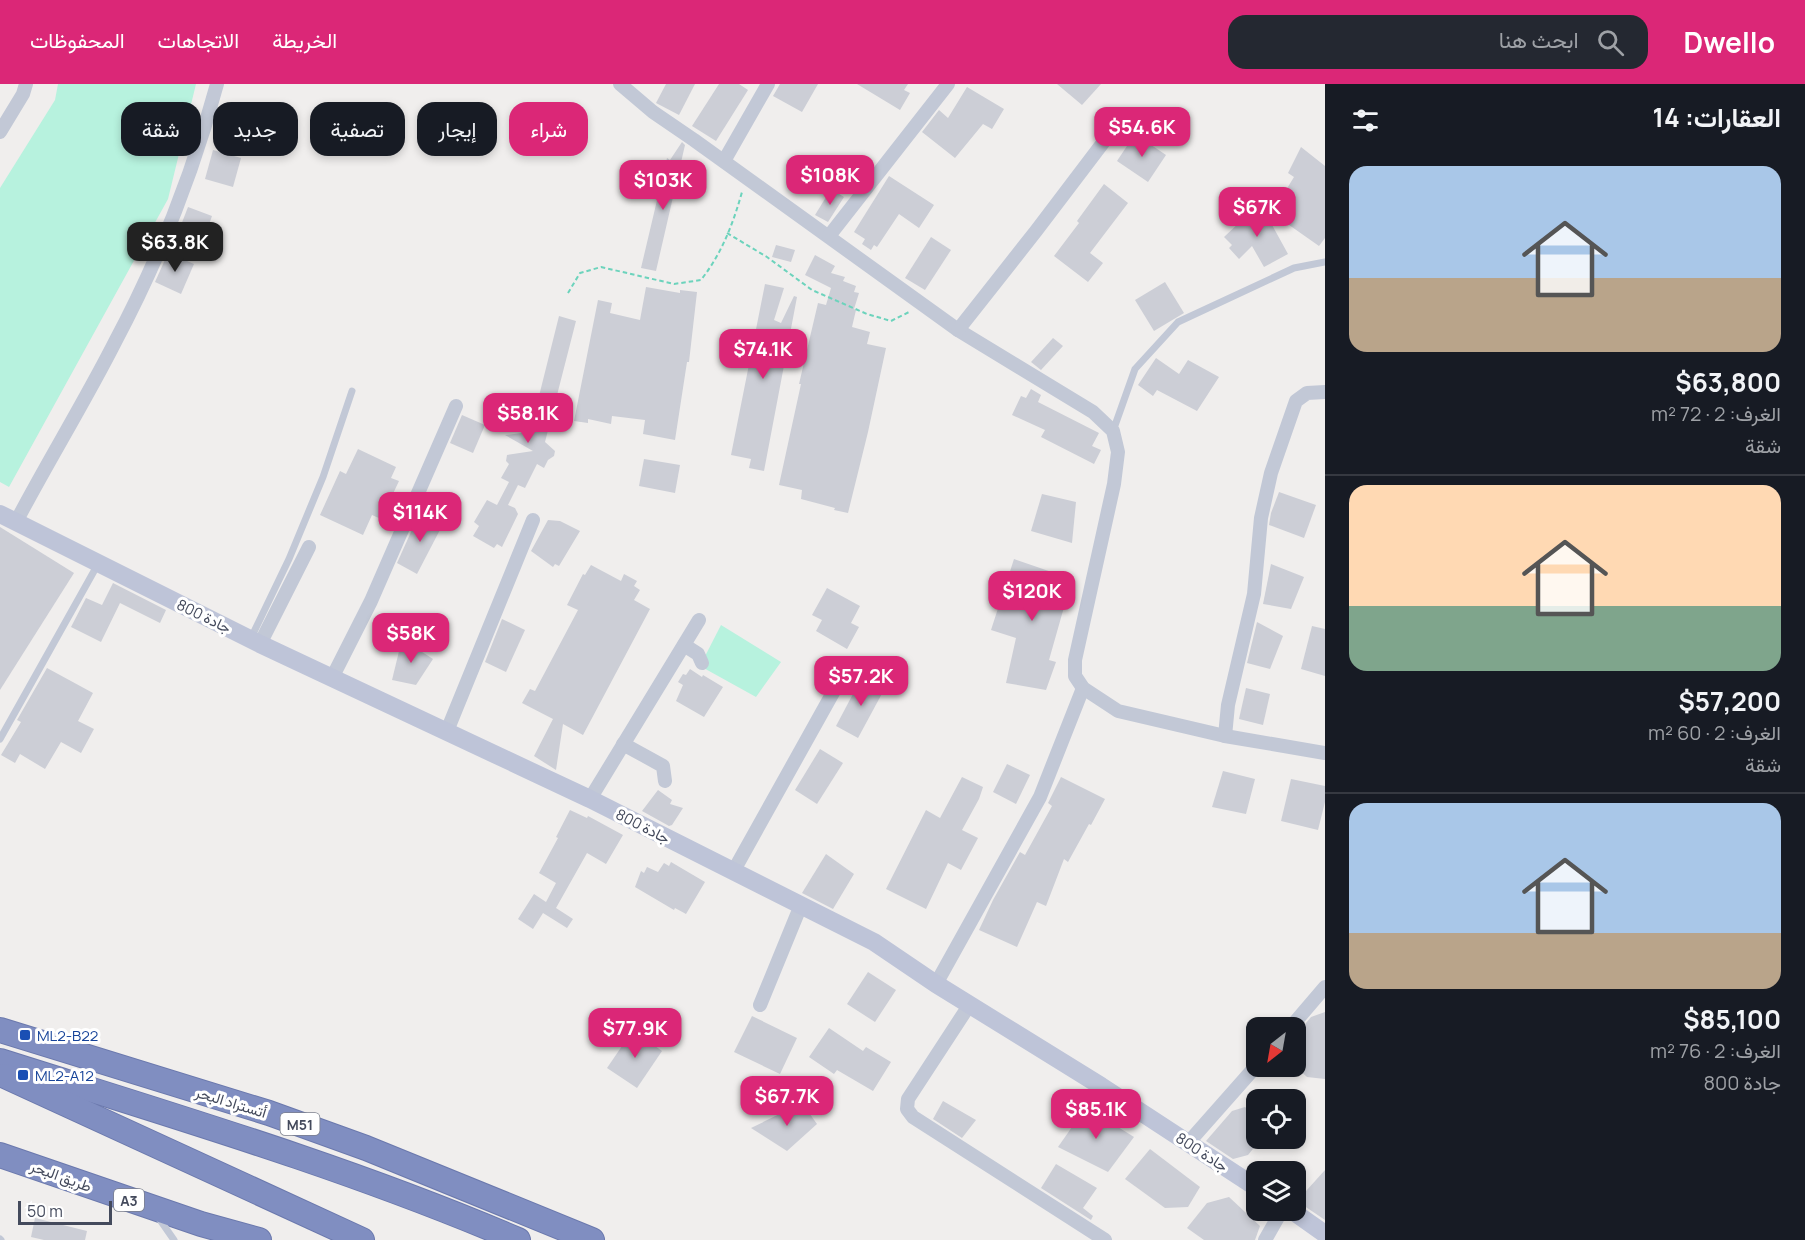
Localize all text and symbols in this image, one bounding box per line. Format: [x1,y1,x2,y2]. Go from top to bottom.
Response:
search box [1228,15,1648,69]
text: Dwello [1684,23,1775,61]
text: ابحث هنا [1499,25,1579,55]
text: المحفوظات [30,26,125,54]
text: الاتجاهات [158,26,239,54]
text: الخريطة [272,26,337,54]
icon: search [1594,26,1627,59]
text: العقارات: 14 [1653,99,1781,135]
chip: شقة [121,102,201,156]
chip: جديد [213,102,298,156]
chip: تصفية [310,102,405,156]
chip: إيجار [417,102,497,156]
chip: شراء [509,102,588,156]
icon: filters [1349,104,1382,137]
pin: $54.6K [1093,107,1191,158]
text: $54.6K [1108,113,1176,140]
pin: $108K [788,155,872,206]
pin: $103K [621,160,705,211]
text: $108K [800,161,860,188]
text: $103K [633,166,693,193]
pin: $67K [1221,187,1293,238]
text: $67K [1233,193,1281,220]
icon: home [1511,205,1619,313]
pin: $63.8K [126,222,224,273]
text: $63.8K [141,228,209,255]
pin: $74.1K [714,329,812,380]
text: $74.1K [733,335,793,362]
text: $63,800 [1675,364,1781,400]
pin: $58.1K [479,393,577,444]
text: $58.1K [497,399,559,426]
text: الغرف: 2 · 72 m² [1651,400,1781,427]
text: شقة [1745,432,1781,459]
pin: $114K [378,492,462,543]
text: $114K [392,498,448,525]
icon: home [1511,524,1619,632]
pin: $120K [990,571,1074,622]
text: $120K [1002,577,1062,604]
street label: جادة 800 [173,594,235,638]
pin: $58K [375,613,447,664]
text: $58K [386,619,436,646]
pin: $57.2K [812,656,910,707]
text: $57.2K [828,662,894,689]
text: $57,200 [1678,683,1781,719]
text: الغرف: 2 · 60 m² [1648,719,1781,746]
text: شقة [1745,751,1781,778]
street label: جادة 800 [612,803,674,849]
icon: home [1511,842,1619,950]
text: $85,100 [1683,1001,1781,1037]
pin: $77.9K [586,1008,684,1059]
text: $77.9K [602,1014,668,1041]
north arrow [1246,1017,1306,1077]
map controls [1246,1017,1306,1221]
place label: ML2-B22 [37,1025,98,1046]
marker: ML2-B22 [18,1028,32,1042]
text: الغرف: 2 · 76 m² [1650,1037,1781,1064]
place label: ML2-A12 [35,1065,94,1086]
marker: ML2-A12 [16,1068,30,1082]
text: جادة 800 [1703,1069,1781,1096]
pin: $67.7K [738,1076,836,1127]
street label: أتستراد البحر [192,1081,270,1123]
text: $67.7K [754,1082,820,1109]
pin: $85.1K [1047,1089,1145,1140]
button: locate [1246,1089,1306,1149]
text: $85.1K [1065,1095,1127,1122]
road number: M51 [280,1113,320,1135]
street label: جادة 800 [1172,1127,1232,1177]
street label: طريق البحر [26,1155,95,1197]
button: layers [1246,1161,1306,1221]
road number: A3 [114,1189,144,1211]
scale bar [18,1198,112,1226]
text: 50 m [27,1200,63,1222]

